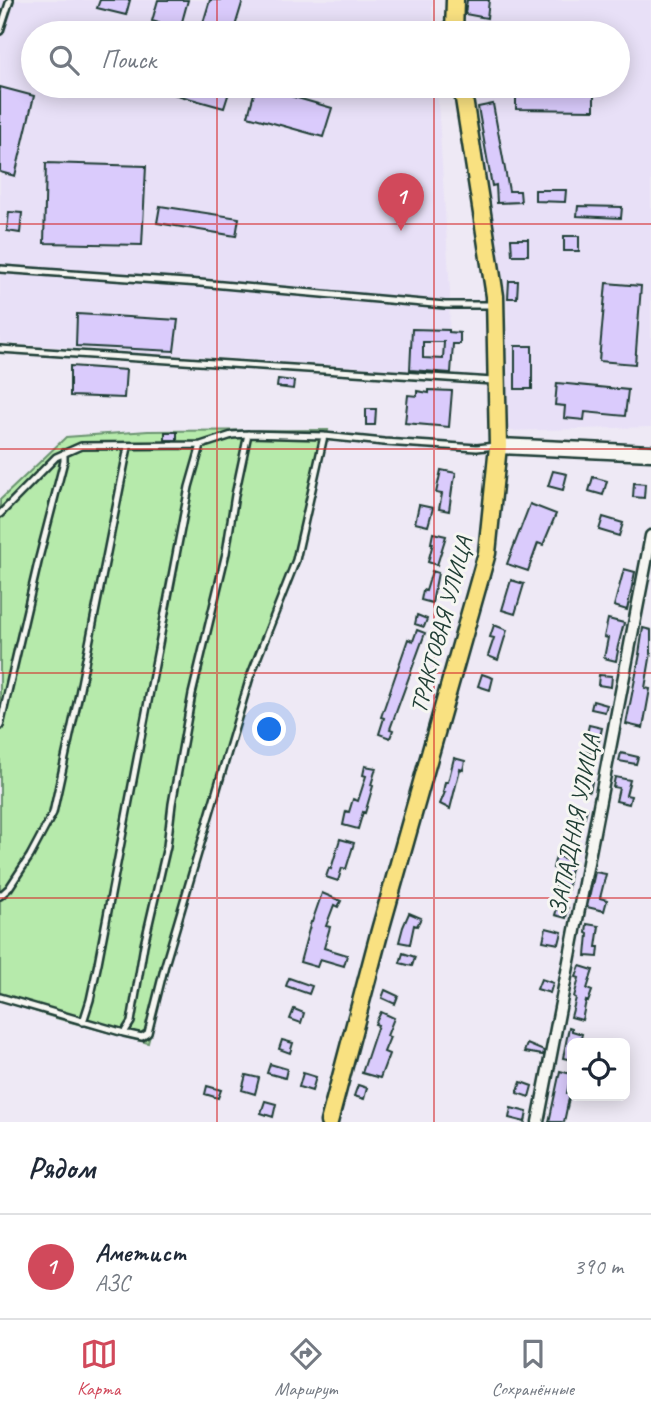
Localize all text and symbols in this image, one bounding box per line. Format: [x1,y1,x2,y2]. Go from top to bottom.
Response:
search box [21,21,630,98]
icon: search [45,41,83,79]
text: Поиск [101,43,156,76]
pin: 1 [378,173,424,231]
street label: ТРАКТОВАЯ УЛИЦА [403,533,479,716]
your location [252,712,286,746]
street label: ЗАПАДНАЯ УЛИЦА [542,731,606,918]
map controls [567,1038,630,1101]
button: locate [567,1038,630,1101]
text: Рядом [28,1149,95,1187]
text: Аметист [95,1236,185,1269]
text: 1 [46,1252,56,1281]
text: 390 m [574,1252,623,1281]
text: АЗС [95,1269,130,1298]
tab: Карта [77,1335,120,1401]
tab: Маршрут [275,1335,337,1401]
tab: Сохранённые [491,1335,574,1401]

